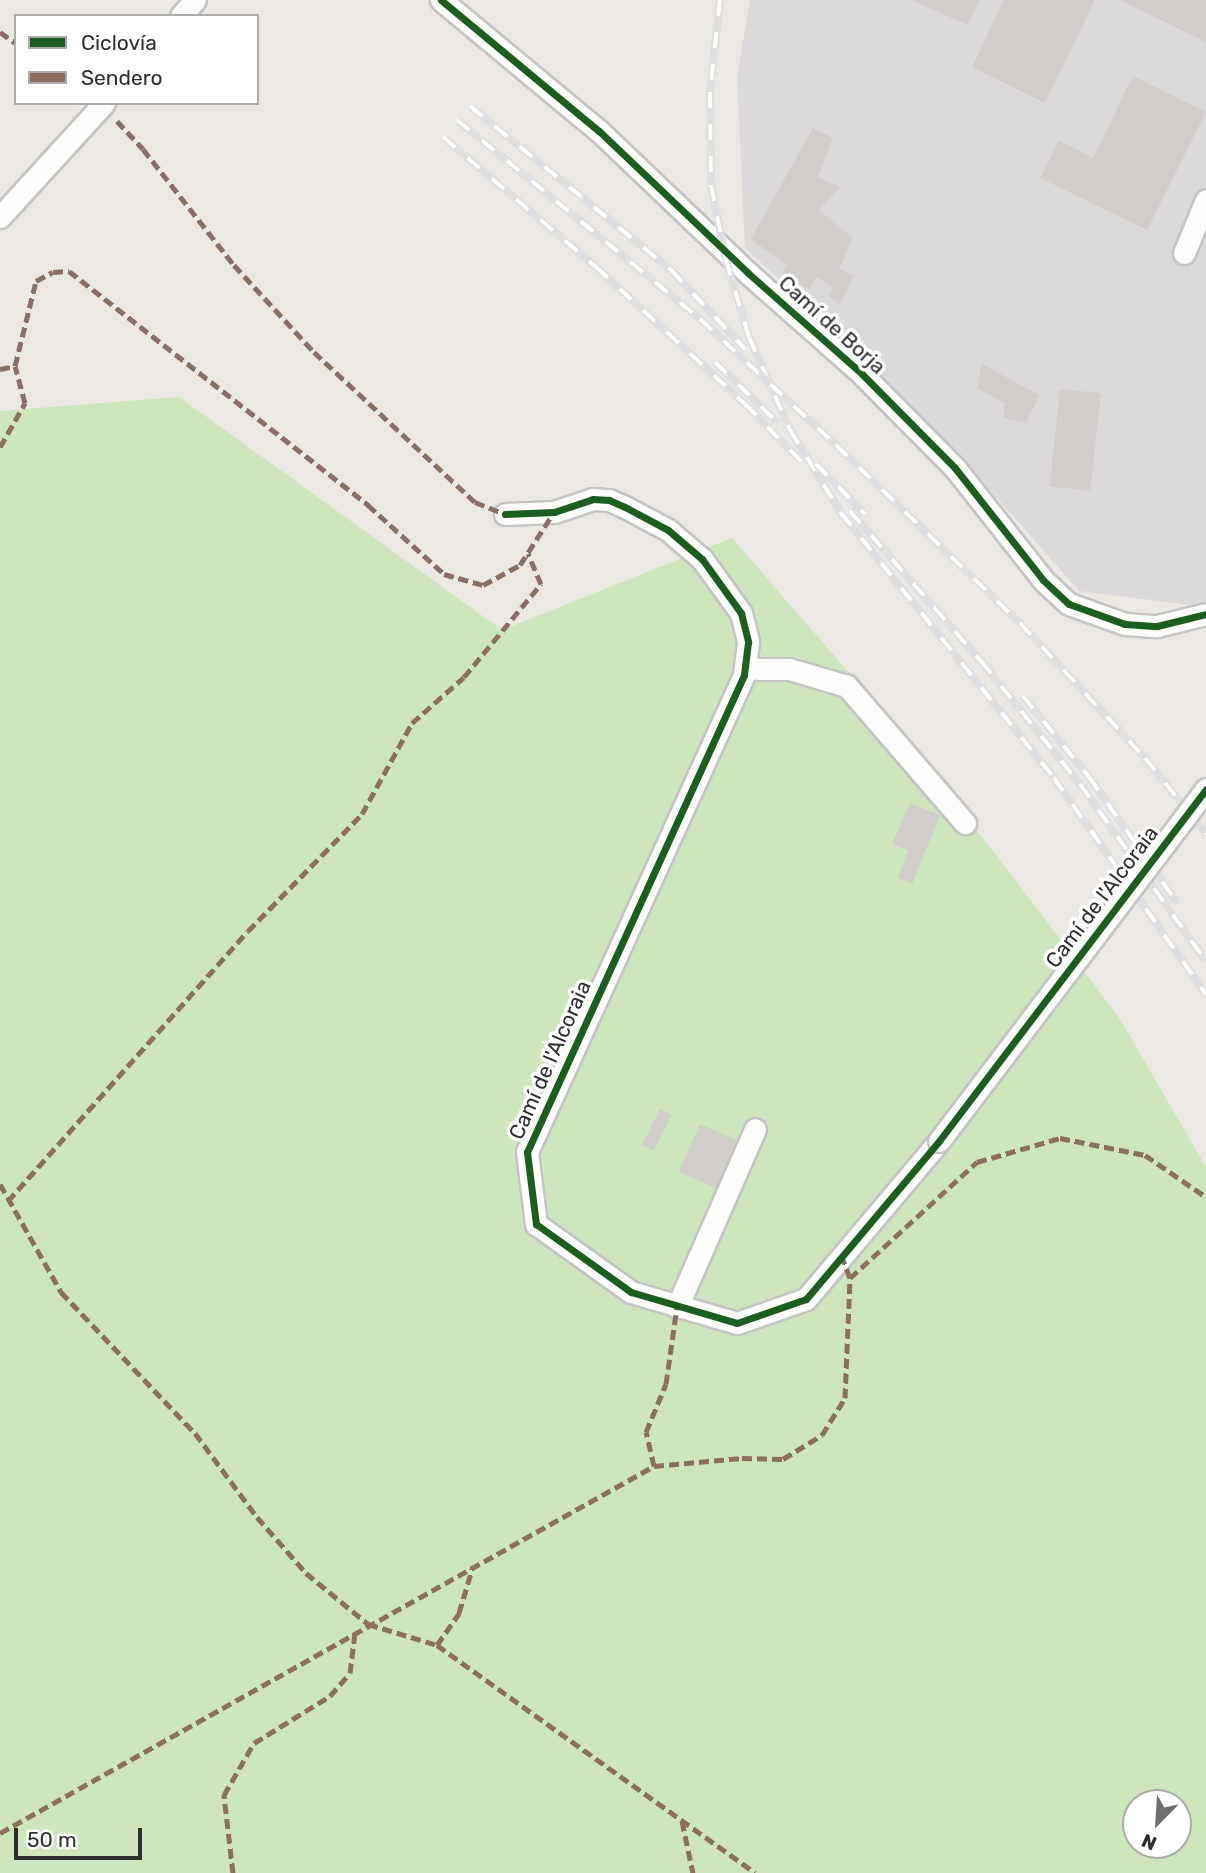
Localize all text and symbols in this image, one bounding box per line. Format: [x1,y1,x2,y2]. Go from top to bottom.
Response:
legend [14,14,259,105]
text: Ciclovía [81,30,157,55]
text: Sendero [81,65,163,90]
street label: Camí de Borja [773,271,891,379]
street label: Camí de l'Alcoraia [1040,821,1164,973]
street label: Camí de l'Alcoraia [504,977,596,1143]
north arrow [1122,1789,1192,1859]
scale bar [18,1814,145,1858]
text: 50 m [27,1827,77,1852]
text: N [1138,1829,1160,1855]

